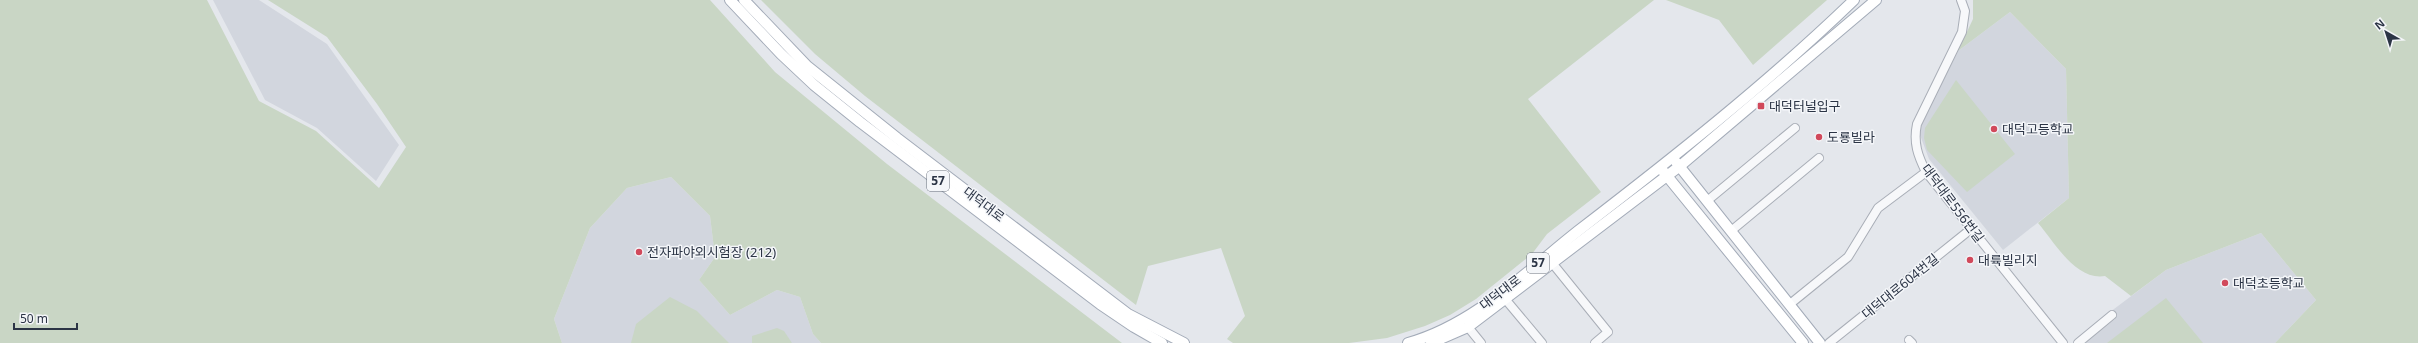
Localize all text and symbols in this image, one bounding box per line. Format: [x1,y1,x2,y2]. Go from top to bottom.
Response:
north arrow [2366,12,2406,52]
text: N [2371,15,2388,32]
place label: 대덕터널입구 [1769,97,1841,115]
marker: 대덕터널입구 [1756,101,1766,111]
place label: 대덕고등학교 [2002,120,2074,138]
marker: 대덕고등학교 [1989,124,1999,134]
place label: 도룡빌라 [1827,128,1875,146]
marker: 도룡빌라 [1814,132,1824,142]
street label: 대덕대로556번길 [1918,160,1988,246]
road number: 57 [927,171,949,191]
street label: 대덕대로 [959,182,1009,226]
place label: 전자파야외시험장 (212) [647,243,776,261]
marker: 전자파야외시험장 (212) [634,247,644,257]
street label: 대덕대로604번길 [1858,249,1942,323]
place label: 대륙빌리지 [1978,251,2038,269]
road number: 57 [1527,253,1549,273]
marker: 대륙빌리지 [1965,255,1975,265]
street label: 대덕대로 [1475,270,1525,314]
place label: 대덕초등학교 [2233,274,2305,292]
marker: 대덕초등학교 [2220,278,2230,288]
scale bar [14,305,77,331]
text: 50 m [20,310,48,327]

